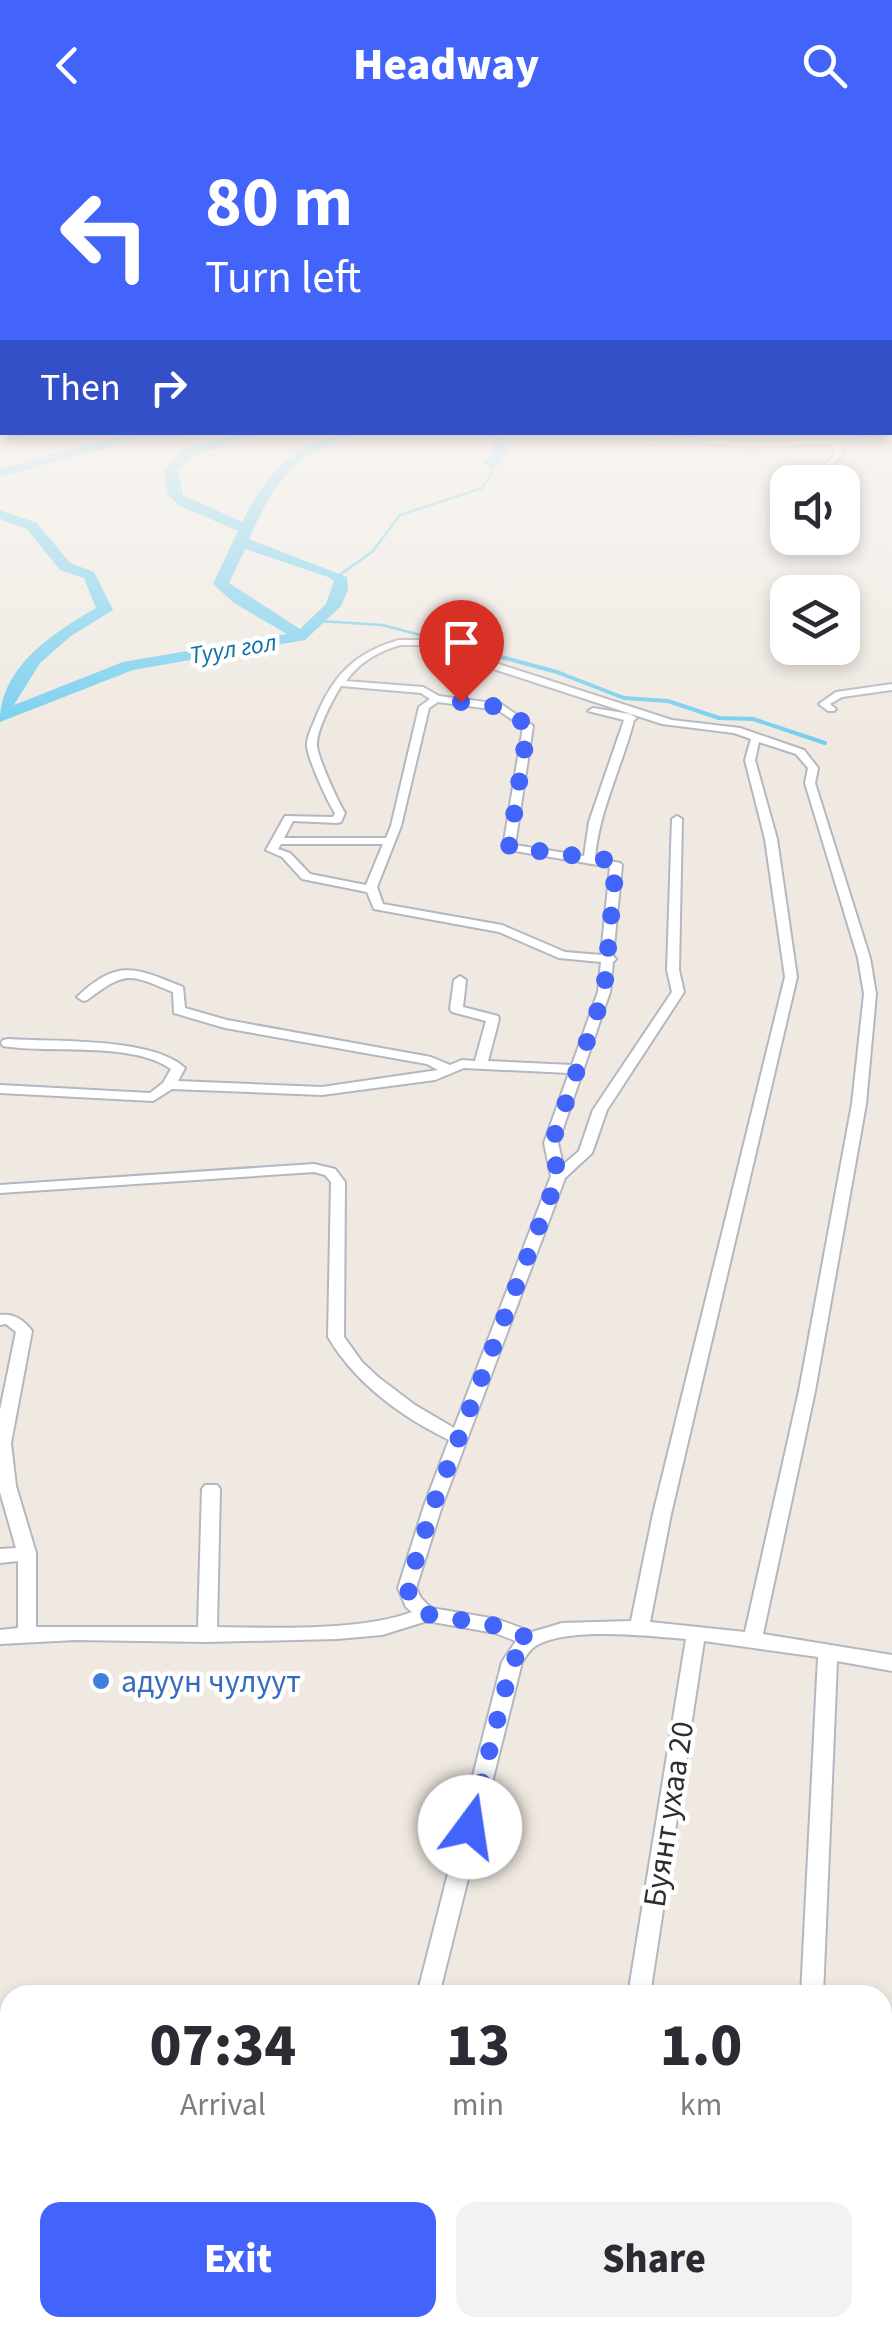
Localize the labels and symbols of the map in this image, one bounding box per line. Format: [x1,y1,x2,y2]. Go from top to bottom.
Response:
pin [419,600,504,703]
water label: Туул гол [187,624,279,674]
place label: адуун чулуут [121,1659,301,1705]
marker: адуун чулуут [90,1670,112,1692]
street label: Буянт ухаа 20 [632,1718,706,1910]
position arrow [418,1775,522,1879]

